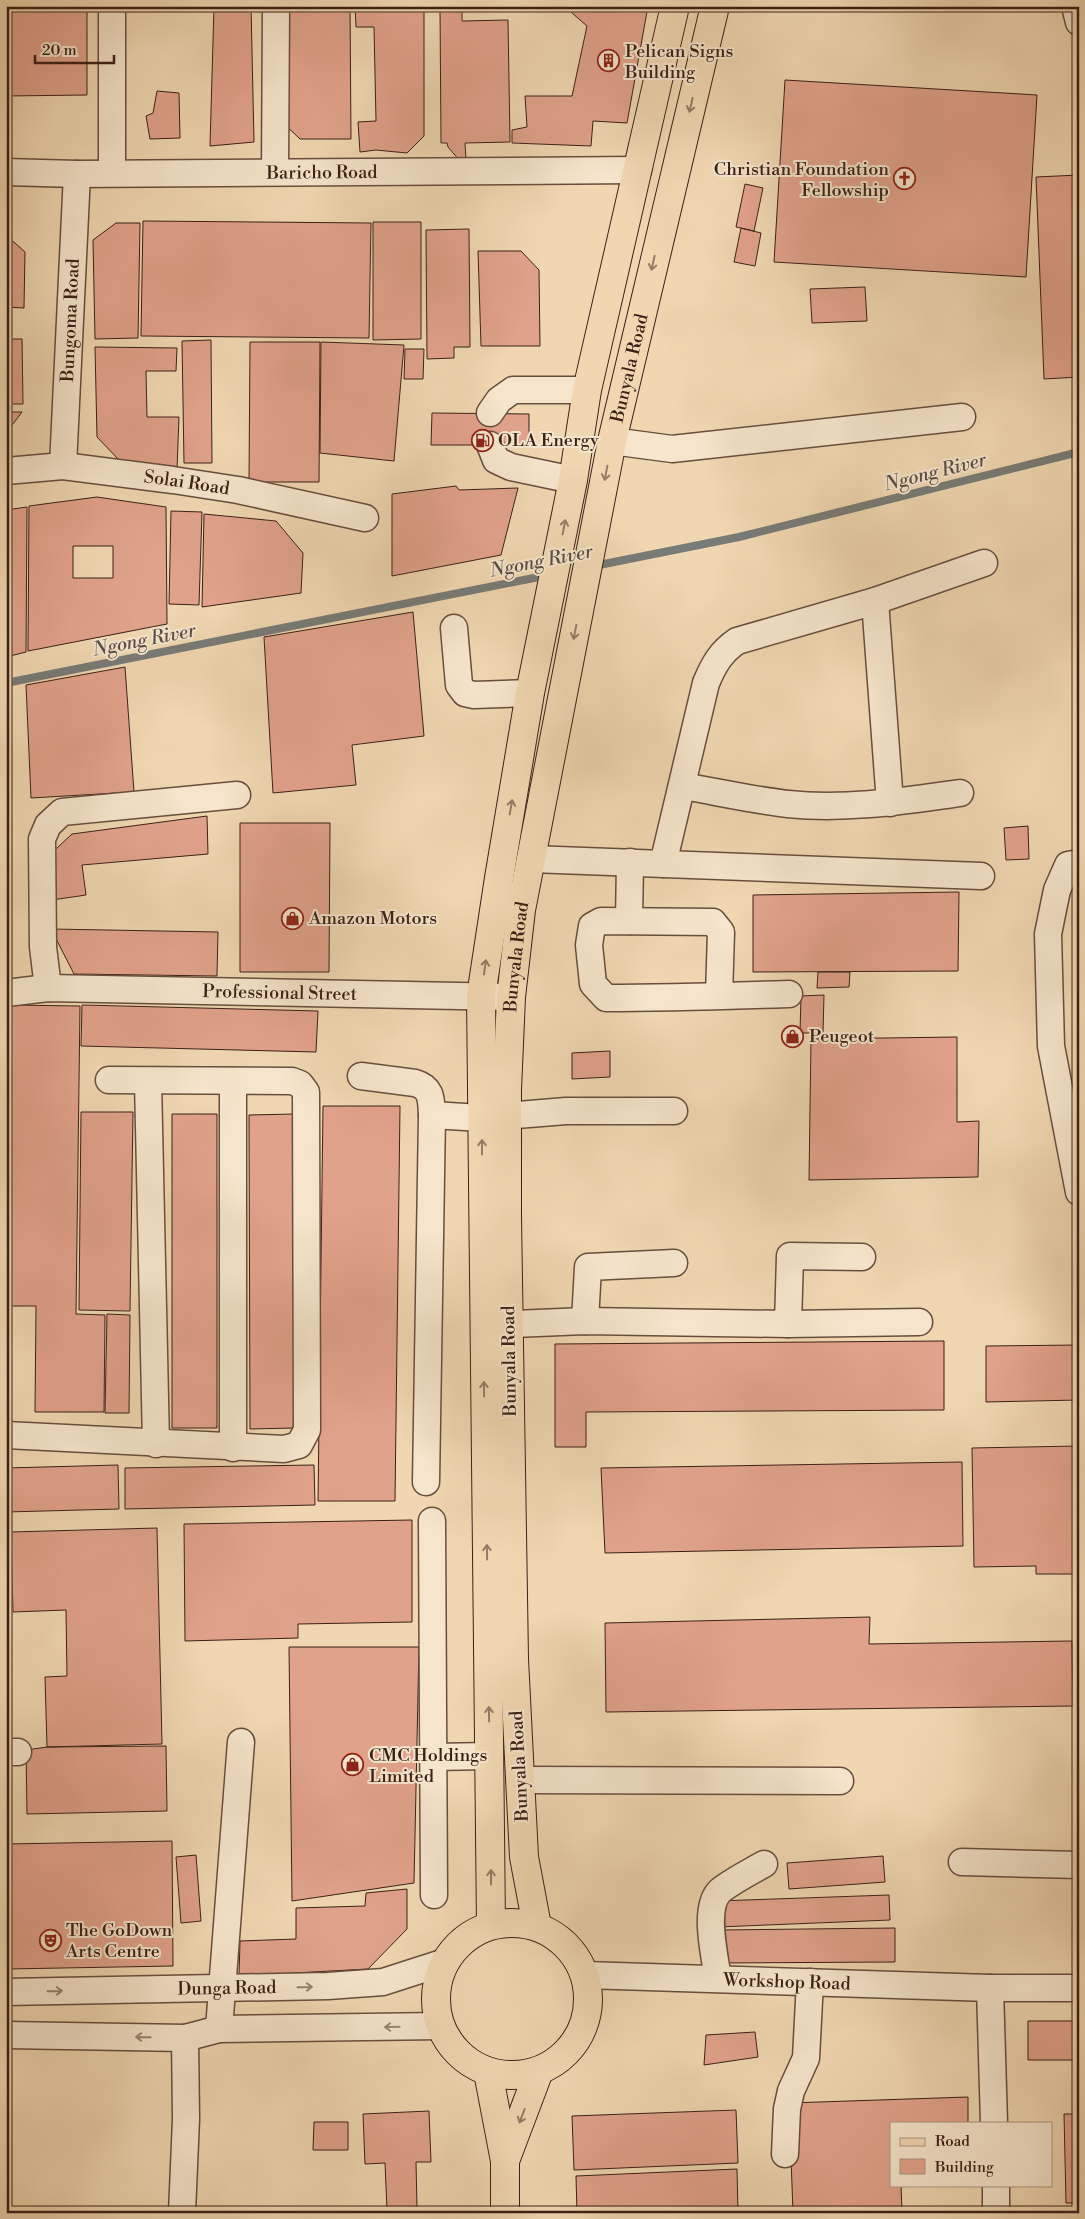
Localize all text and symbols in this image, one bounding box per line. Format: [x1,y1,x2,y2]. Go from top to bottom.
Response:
scale bar [35,32,114,64]
place label: Pelican Signs Building [624,40,733,84]
text: 20 m [42,41,77,60]
building icon: Pelican Signs Building [597,49,621,73]
one-way arrow [686,96,695,112]
place label: Christian Foundation Fellowship [714,158,889,202]
street label: Baricho Road [265,161,378,185]
church icon: Christian Foundation Fellowship [893,167,917,191]
one-way arrow [648,254,657,270]
street label: Bungoma Road [56,257,85,383]
street label: Bunyala Road [606,311,654,426]
fuel station icon: OLA Energy [470,428,494,452]
place label: OLA Energy [498,429,599,452]
water label: Ngong River [881,447,990,496]
one-way arrow [601,464,610,480]
street label: Solai Road [142,465,232,501]
one-way arrow [560,519,569,535]
water label: Ngong River [487,539,596,583]
water label: Ngong River [90,618,199,662]
one-way arrow [569,624,579,640]
one-way arrow [506,799,516,815]
street label: Bunyala Road [499,899,535,1014]
shop icon: Amazon Motors [281,906,305,930]
place label: Amazon Motors [308,907,437,930]
one-way arrow [481,960,491,976]
street label: Professional Street [202,980,358,1006]
shop icon: Peugeot [781,1024,805,1048]
place label: Peugeot [809,1025,875,1048]
one-way arrow [477,1139,487,1156]
street label: Bunyala Road [497,1304,522,1418]
one-way arrow [479,1381,489,1398]
one-way arrow [482,1544,492,1560]
one-way arrow [484,1706,494,1722]
street label: Bunyala Road [505,1709,534,1823]
place label: CMC Holdings Limited [369,1744,487,1788]
shop icon: CMC Holdings Limited [341,1753,365,1777]
one-way arrow [486,1869,495,1885]
place label: The GoDown Arts Centre [65,1919,172,1963]
theatre icon: The GoDown Arts Centre [38,1928,62,1952]
street label: Workshop Road [722,1968,852,1996]
street label: Dunga Road [177,1976,277,2001]
one-way arrow [296,1982,313,1992]
one-way arrow [46,1986,63,1996]
one-way arrow [384,2022,400,2032]
one-way arrow [136,2032,152,2042]
one-way arrow [516,2108,526,2123]
legend [890,2122,1052,2186]
text: Road [935,2132,970,2151]
text: Building [934,2158,994,2177]

